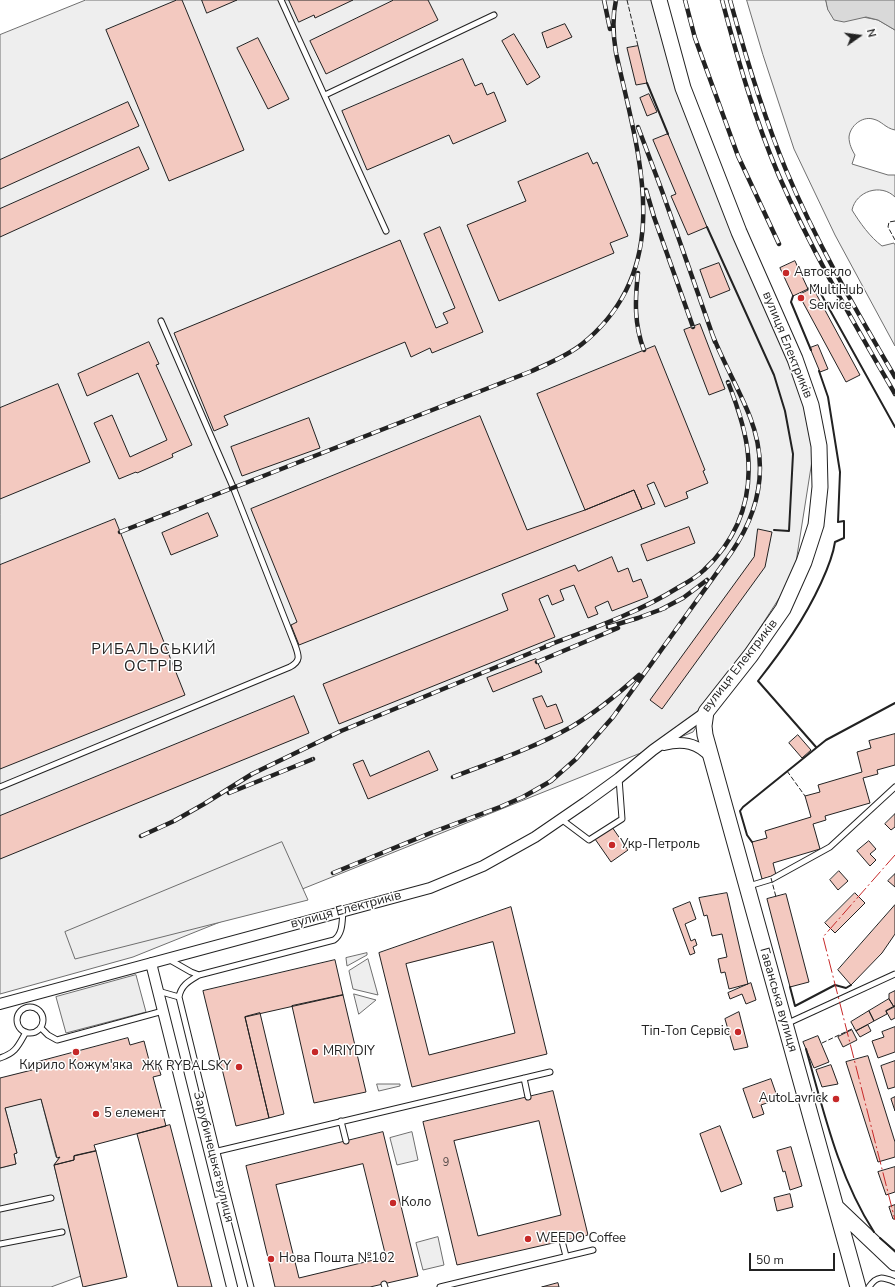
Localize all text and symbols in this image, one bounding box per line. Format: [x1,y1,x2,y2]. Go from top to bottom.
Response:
north arrow [839,16,879,56]
text: N [863,27,879,39]
place label: Автоскло [794,265,852,281]
marker: Автоскло [781,268,791,278]
place label: MultiHub Service [809,283,863,314]
street label: вулиця Електриків [758,289,816,401]
marker: MultiHub Service [796,293,806,303]
street label: вулиця Електриків [699,616,781,716]
district label: РИБАЛЬСЬКИЙ ОСТРІВ [91,641,217,676]
place label: Укр-Петроль [620,837,700,853]
marker: Укр-Петроль [607,840,617,850]
street label: вулиця Електриків [289,888,403,932]
street label: Гаванська вулиця [756,946,800,1054]
place label: Тіп-Топ Сервіс [642,1024,730,1040]
marker: Тіп-Топ Сервіс [733,1027,743,1037]
place label: MRIYDIY [323,1044,375,1060]
marker: Кирило Кожум'яка [71,1047,81,1057]
marker: MRIYDIY [310,1047,320,1057]
place label: Кирило Кожум'яка [19,1058,133,1074]
place label: ЖК RYBALSKY [142,1059,231,1075]
marker: ЖК RYBALSKY [234,1062,244,1072]
street label: Зарубинецька вулиця [189,1090,237,1224]
place label: AutoLavrick [759,1091,828,1107]
marker: AutoLavrick [831,1094,841,1104]
place label: 5 елемент [104,1106,166,1122]
marker: 5 елемент [91,1109,101,1119]
house number: 9 [443,1156,449,1170]
place label: Коло [401,1195,431,1211]
marker: Коло [388,1198,398,1208]
place label: WEEDO Coffee [536,1231,626,1247]
marker: WEEDO Coffee [523,1234,533,1244]
scale bar [751,1245,837,1271]
place label: Нова Пошта №102 [279,1251,395,1267]
text: 50 m [756,1252,784,1268]
marker: Нова Пошта №102 [266,1254,276,1264]

